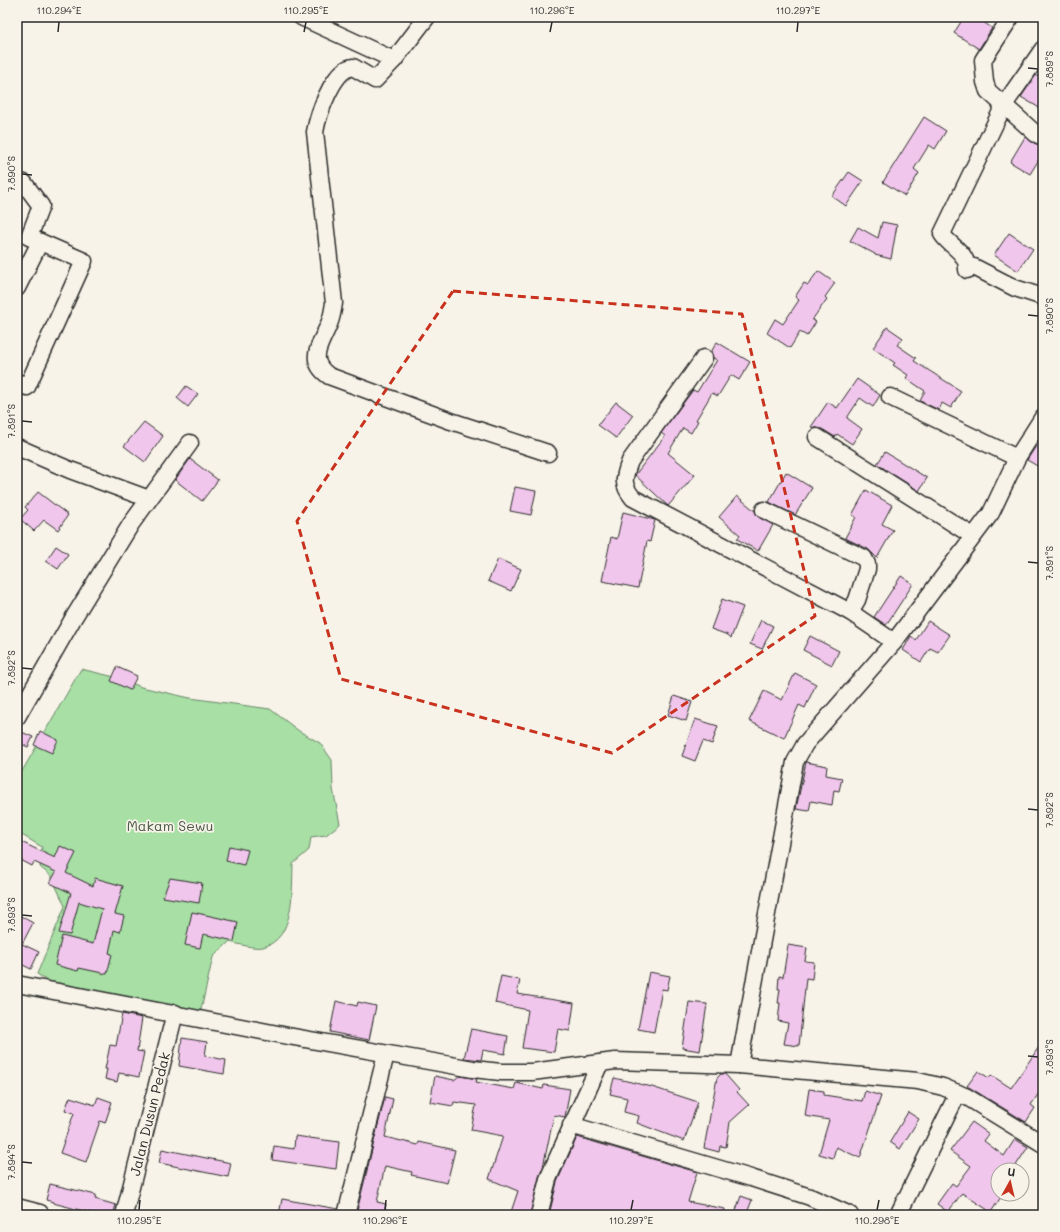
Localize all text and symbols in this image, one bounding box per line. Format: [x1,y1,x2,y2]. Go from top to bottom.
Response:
text: 110.294°E [37,3,82,17]
text: 110.295°E [284,3,329,17]
text: 110.296°E [529,3,575,17]
text: 110.297°E [776,3,821,17]
text: 7.889°S [1042,51,1056,87]
text: 7.890°S [4,156,18,192]
text: 7.890°S [1042,298,1056,334]
text: 7.891°S [4,403,18,438]
text: 7.891°S [1042,545,1056,580]
text: 7.892°S [4,650,18,686]
text: 7.892°S [1042,792,1056,828]
park label: Makam Sewu [127,816,213,835]
text: 7.893°S [4,897,18,933]
text: 7.893°S [1042,1039,1056,1075]
street label: Jalan Dusun Pedak [125,1050,174,1178]
text: 7.894°S [4,1144,18,1180]
north arrow [990,1162,1030,1202]
text: U [1007,1164,1016,1180]
text: 110.295°E [117,1213,162,1227]
text: 110.296°E [362,1213,408,1227]
text: 110.297°E [609,1213,654,1227]
text: 110.298°E [854,1213,900,1227]

